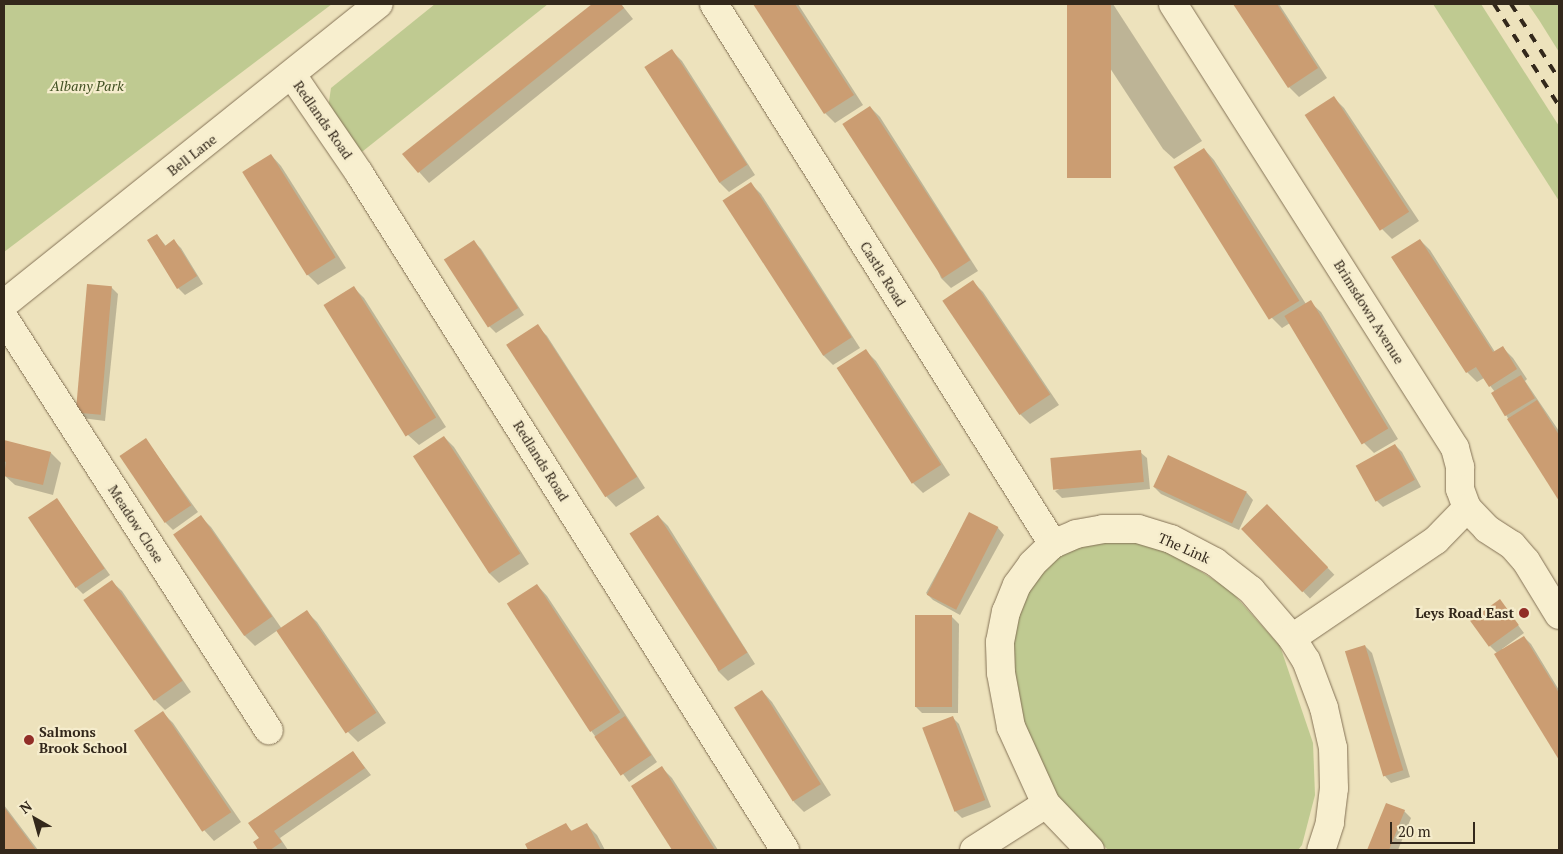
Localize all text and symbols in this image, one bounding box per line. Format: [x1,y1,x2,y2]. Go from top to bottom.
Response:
park label: Albany Park [50,78,124,94]
street label: Redlands Road [290,78,356,162]
street label: Bell Lane [164,131,220,179]
street label: Castle Road [856,238,910,310]
street label: Brimsdown Avenue [1330,257,1408,367]
street label: Redlands Road [510,418,572,504]
street label: Meadow Close [105,482,167,566]
street label: The Link [1156,529,1212,567]
place label: Leys Road East [1415,605,1514,621]
marker: Leys Road East [1518,607,1530,619]
place label: Salmons Brook School [39,724,128,756]
marker: Salmons Brook School [23,734,35,746]
north arrow [10,794,60,844]
text: N [15,796,35,818]
scale bar [1393,812,1478,844]
text: 20 m [1398,821,1431,841]

